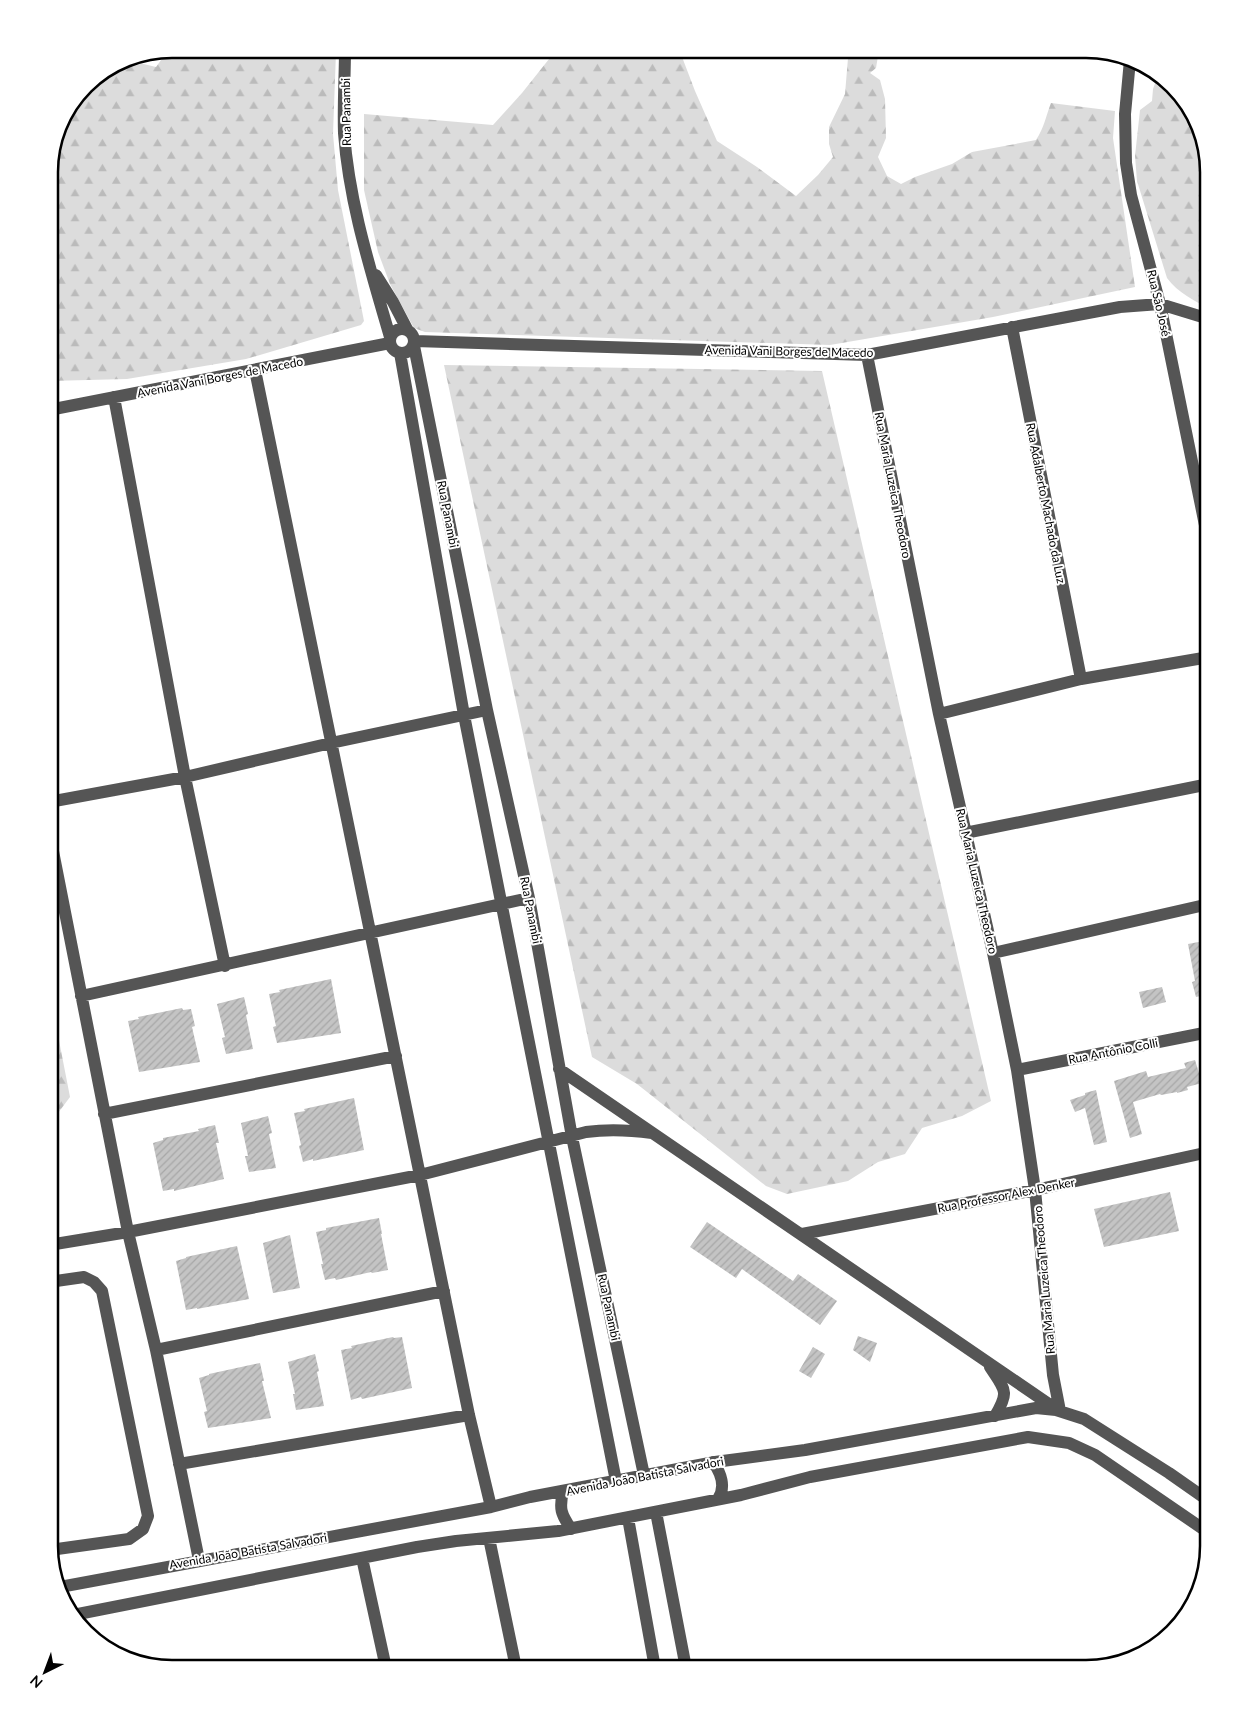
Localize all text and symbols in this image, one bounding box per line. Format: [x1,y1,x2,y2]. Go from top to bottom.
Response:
street label: Rua Panambi [338,78,354,146]
street label: Rua São José [1144,268,1174,338]
street label: Avenida Vani Borges de Macedo [705,342,874,360]
street label: Avenida Vani Borges de Macedo [136,354,304,400]
street label: Rua Maria Luzeica Theodoro [871,410,915,560]
street label: Rua Adalberto Machado da Luz [1023,421,1069,585]
street label: Rua Panambi [434,479,462,549]
street label: Rua Maria Luzeica Theodoro [953,807,1001,955]
street label: Rua Panambi [517,875,545,945]
street label: Rua Antônio Colli [1067,1035,1159,1067]
street label: Rua Professor Alex Denker [936,1174,1077,1216]
street label: Rua Maria Luzeica Theodoro [1030,1205,1058,1355]
street label: Rua Panambi [595,1272,623,1342]
street label: Avenida João Batista Salvadori [565,1453,725,1499]
street label: Avenida João Batista Salvadori [168,1530,328,1572]
north arrow [20,1647,70,1697]
text: N [26,1672,46,1692]

